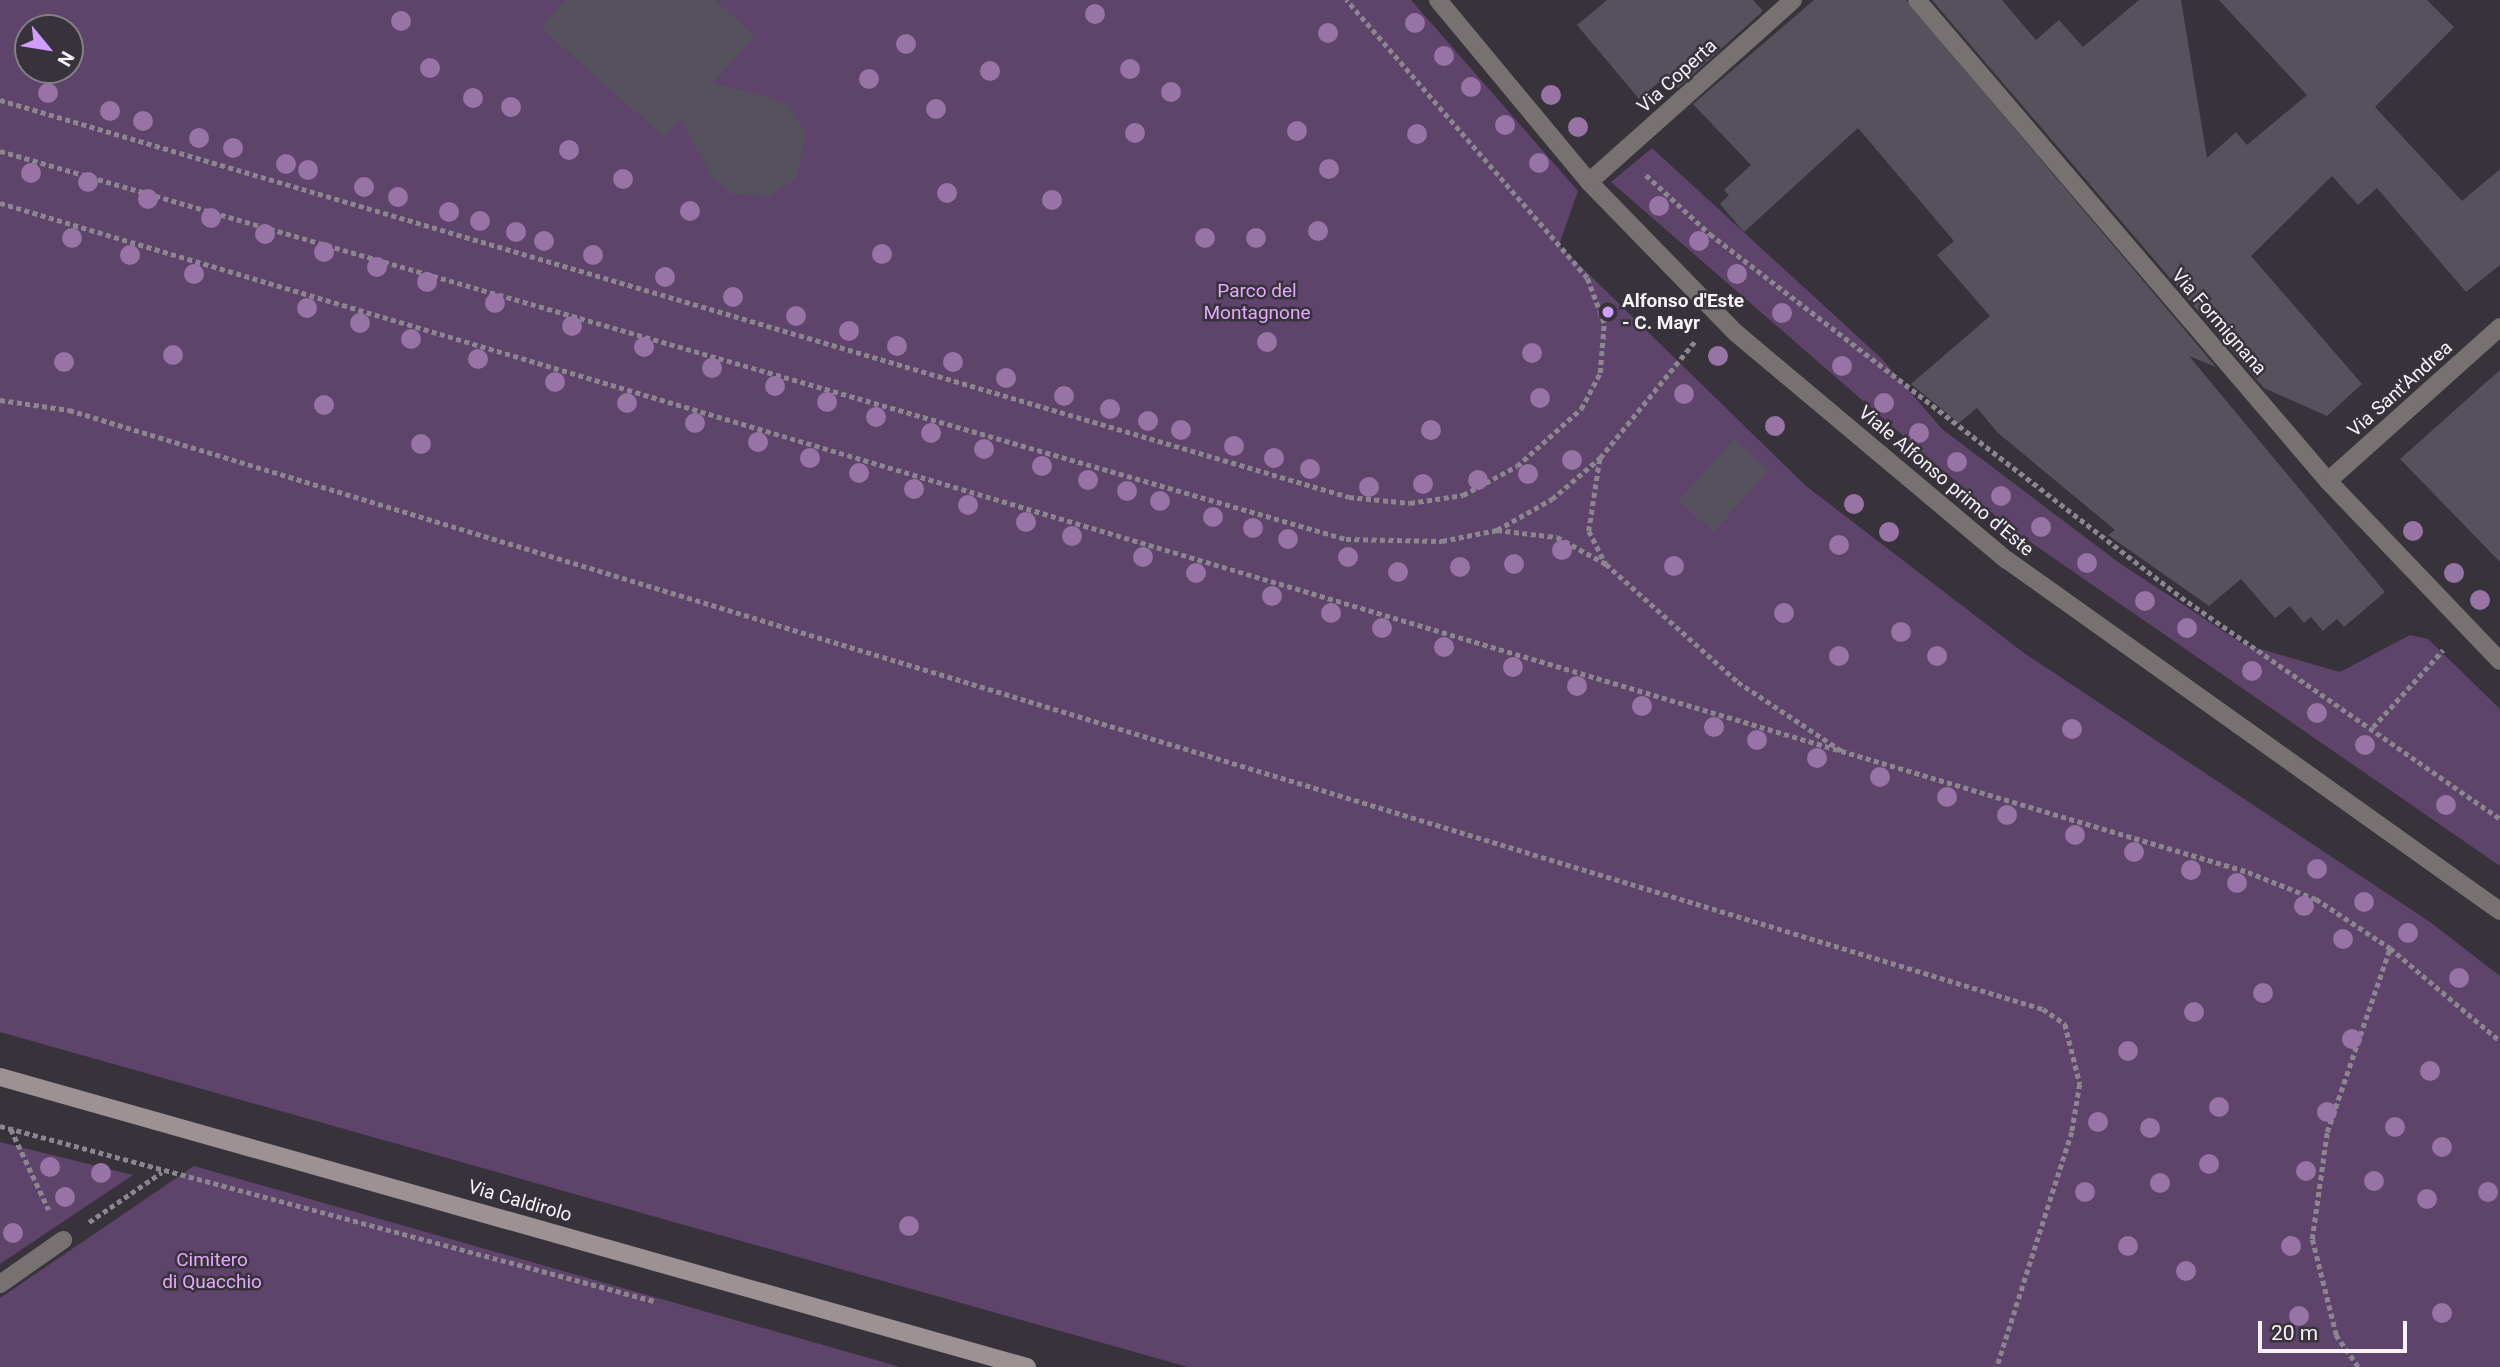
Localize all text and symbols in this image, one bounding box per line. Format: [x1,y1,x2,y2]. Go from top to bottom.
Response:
north arrow [14,14,84,84]
street label: Via Coperta [1633,34,1721,118]
text: N [53,47,79,70]
street label: Via Formignana [2167,264,2271,380]
park label: Parco del Montagnone [1203,280,1311,324]
place label: Alfonso d'Este - C. Mayr [1622,290,1744,334]
marker: Alfonso d'Este - C. Mayr [1600,304,1616,320]
street label: Via Sant'Andrea [2343,336,2457,442]
street label: Viale Alfonso primo d'Este [1854,401,2038,561]
street label: Via Caldirolo [465,1175,575,1227]
park label: Cimitero di Quacchio [162,1249,262,1293]
scale bar [2262,1308,2411,1352]
text: 20 m [2271,1321,2318,1345]

